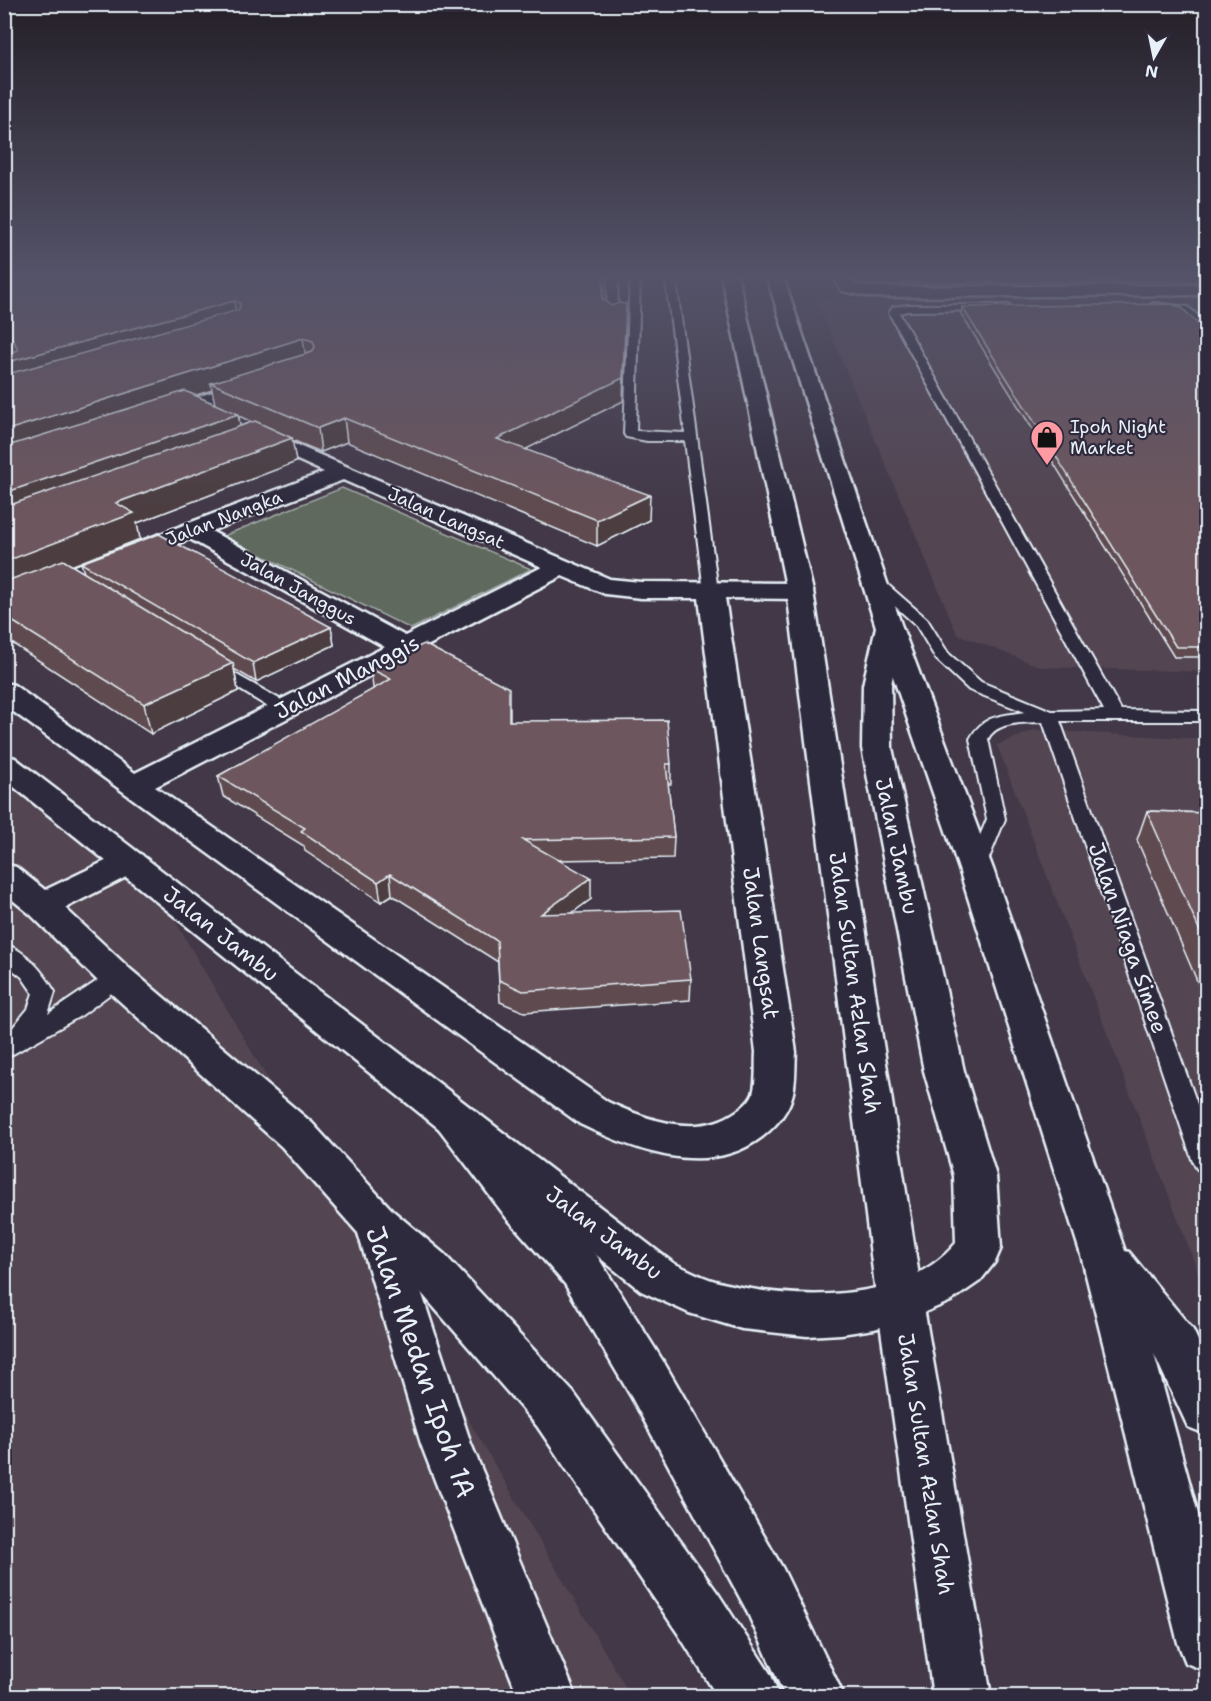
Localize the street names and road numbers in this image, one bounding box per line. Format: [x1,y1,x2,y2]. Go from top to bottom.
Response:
street label: Jalan Langsat [384,481,508,555]
street label: Jalan Nangka [162,485,286,551]
street label: Jalan Janggus [236,547,360,631]
street label: Jalan Manggis [270,628,424,726]
street label: Jalan Jambu [868,775,926,917]
street label: Jalan Niaga Simee [1082,839,1174,1037]
street label: Jalan Sultan Azlan Shah [822,850,888,1116]
street label: Jalan Langsat [736,865,786,1021]
street label: Jalan Jambu [157,880,285,988]
street label: Jalan Jambu [540,1180,668,1286]
street label: Jalan Medan Ipoh 1A [357,1221,485,1503]
street label: Jalan Sultan Azlan Shah [891,1331,961,1597]

